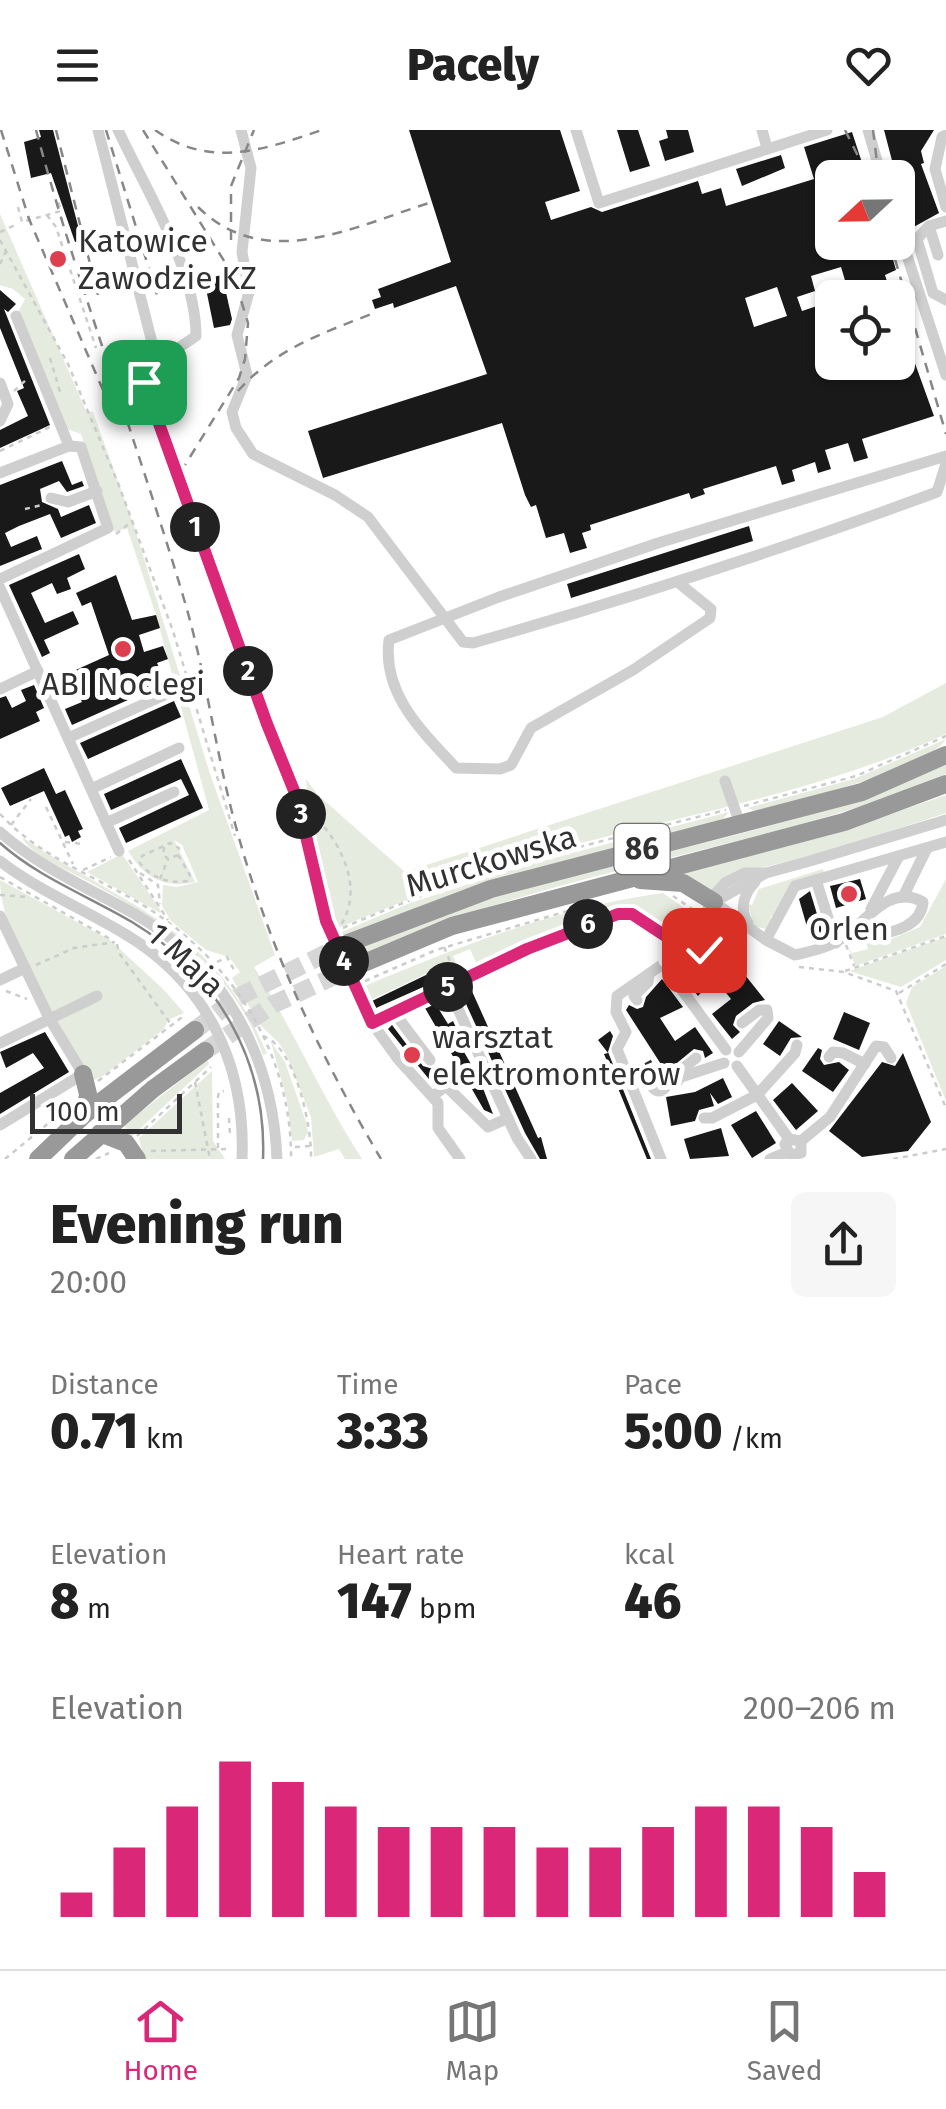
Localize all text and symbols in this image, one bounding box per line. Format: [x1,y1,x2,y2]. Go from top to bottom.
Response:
icon: menu [50,38,105,93]
text: Pacely [407,38,539,92]
icon: heart [841,38,896,93]
north arrow [815,160,915,260]
map controls [815,160,915,380]
place label: Katowice Zawodzie KZ [78,222,257,297]
marker: Katowice Zawodzie KZ [47,248,69,270]
button: locate [815,280,915,380]
pin [102,340,187,425]
icon: arrive [117,355,172,410]
pin: 1 [170,502,220,552]
text: 1 [189,510,202,543]
marker: ABI Noclegi [112,638,134,660]
pin: 2 [223,646,273,696]
text: 2 [241,654,255,687]
place label: ABI Noclegi [41,665,205,703]
pin: 3 [276,789,326,839]
text: 3 [294,797,308,830]
street label: Murckowska [401,817,581,905]
road number: 86 [614,824,670,874]
marker: Orlen [838,883,860,905]
pin: 6 [563,899,613,949]
text: 6 [580,907,596,940]
pin [662,908,747,993]
place label: Orlen [809,910,889,948]
street label: 1 Maja [140,915,232,1005]
icon: check [677,923,732,978]
pin: 4 [319,936,369,986]
text: 4 [336,944,352,977]
pin: 5 [423,962,473,1012]
text: 5 [440,970,456,1003]
place label: warsztat elektromonterów [432,1018,681,1093]
marker: warsztat elektromonterów [401,1044,423,1066]
scale bar [30,1089,182,1134]
text: 100 m [45,1095,120,1128]
text: Evening run [50,1192,344,1258]
button: share [791,1192,896,1297]
text: 20:00 [50,1263,127,1301]
text: Distance [50,1368,159,1401]
text: Time [337,1368,399,1401]
text: Pace [624,1368,682,1401]
text: 0.71 [50,1401,139,1461]
text: 3:33 [337,1401,429,1461]
text: 5:00 [624,1401,723,1461]
text: km [139,1422,184,1455]
text: /km [723,1422,783,1455]
text: Elevation [50,1538,167,1571]
text: Heart rate [337,1538,465,1571]
text: kcal [624,1538,674,1571]
text: 8 [50,1571,80,1631]
text: 147 [337,1571,412,1631]
text: 46 [624,1571,681,1631]
text: m [80,1592,111,1625]
text: bpm [412,1592,476,1625]
text: Elevation [50,1689,184,1727]
text: 200–206 m [743,1689,896,1727]
tab: Home [123,1994,198,2087]
tab: Map [445,1994,500,2087]
tab: Saved [747,1994,823,2087]

